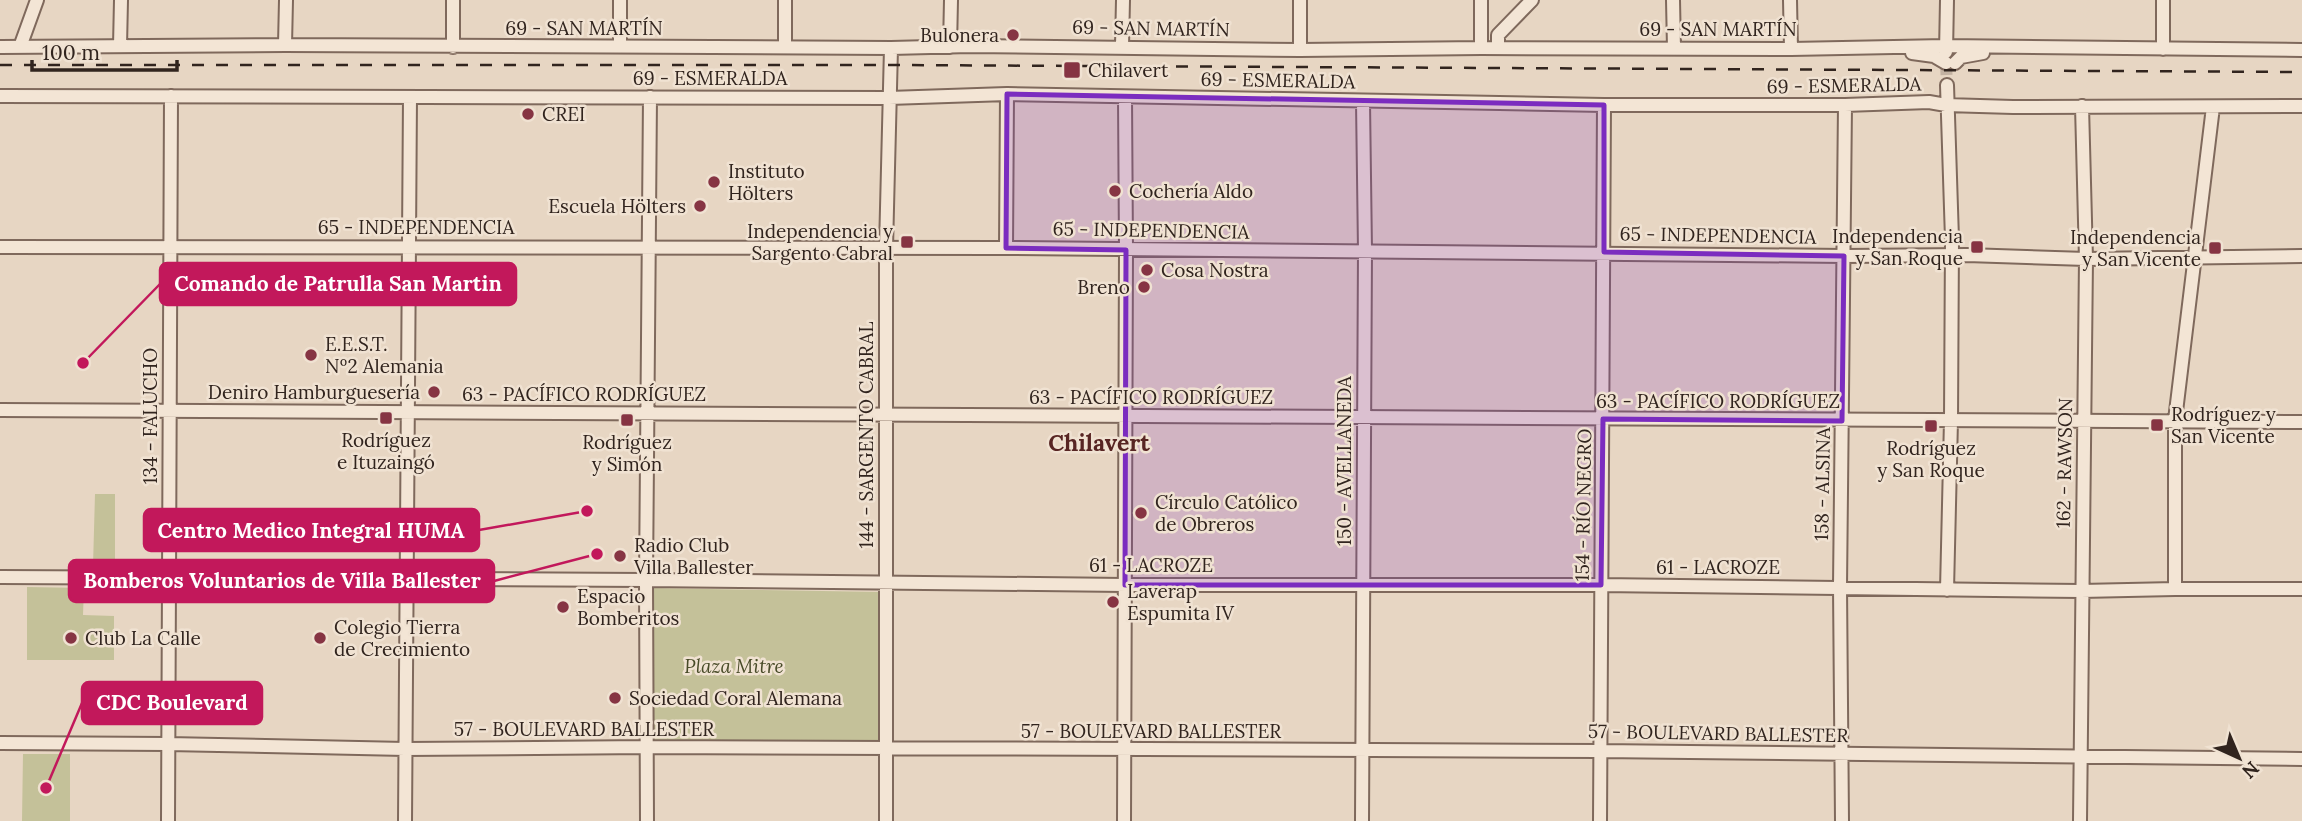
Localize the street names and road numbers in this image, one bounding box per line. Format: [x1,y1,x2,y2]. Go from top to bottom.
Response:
street label: 69 - SAN MARTÍN [1072,15,1230,41]
street label: 69 - SAN MARTÍN [505,16,663,40]
street label: 69 - SAN MARTÍN [1639,17,1797,41]
street label: 69 - ESMERALDA [633,66,788,90]
street label: 69 - ESMERALDA [1201,67,1357,93]
street label: 69 - ESMERALDA [1767,72,1923,98]
street label: 65 - INDEPENDENCIA [318,215,515,239]
street label: 65 - INDEPENDENCIA [1052,216,1251,244]
street label: 65 - INDEPENDENCIA [1619,221,1818,249]
street label: 144 - SARGENTO CABRAL [854,322,878,548]
street label: 134 - FALUCHO [138,348,162,484]
street label: 150 - AVELLANEDA [1332,375,1356,546]
street label: 63 - PACÍFICO RODRÍGUEZ [462,382,706,406]
street label: 63 - PACÍFICO RODRÍGUEZ [1029,385,1273,409]
street label: 63 - PACÍFICO RODRÍGUEZ [1596,389,1840,413]
street label: 162 - RAWSON [2051,398,2077,528]
street label: 158 - ALSINA [1809,426,1835,541]
street label: 154 - RÍO NEGRO [1570,428,1596,582]
street label: 61 - LACROZE [1089,553,1213,577]
street label: 61 - LACROZE [1656,555,1780,579]
street label: 57 - BOULEVARD BALLESTER [454,717,714,741]
street label: 57 - BOULEVARD BALLESTER [1021,719,1281,743]
street label: 57 - BOULEVARD BALLESTER [1588,719,1848,747]

